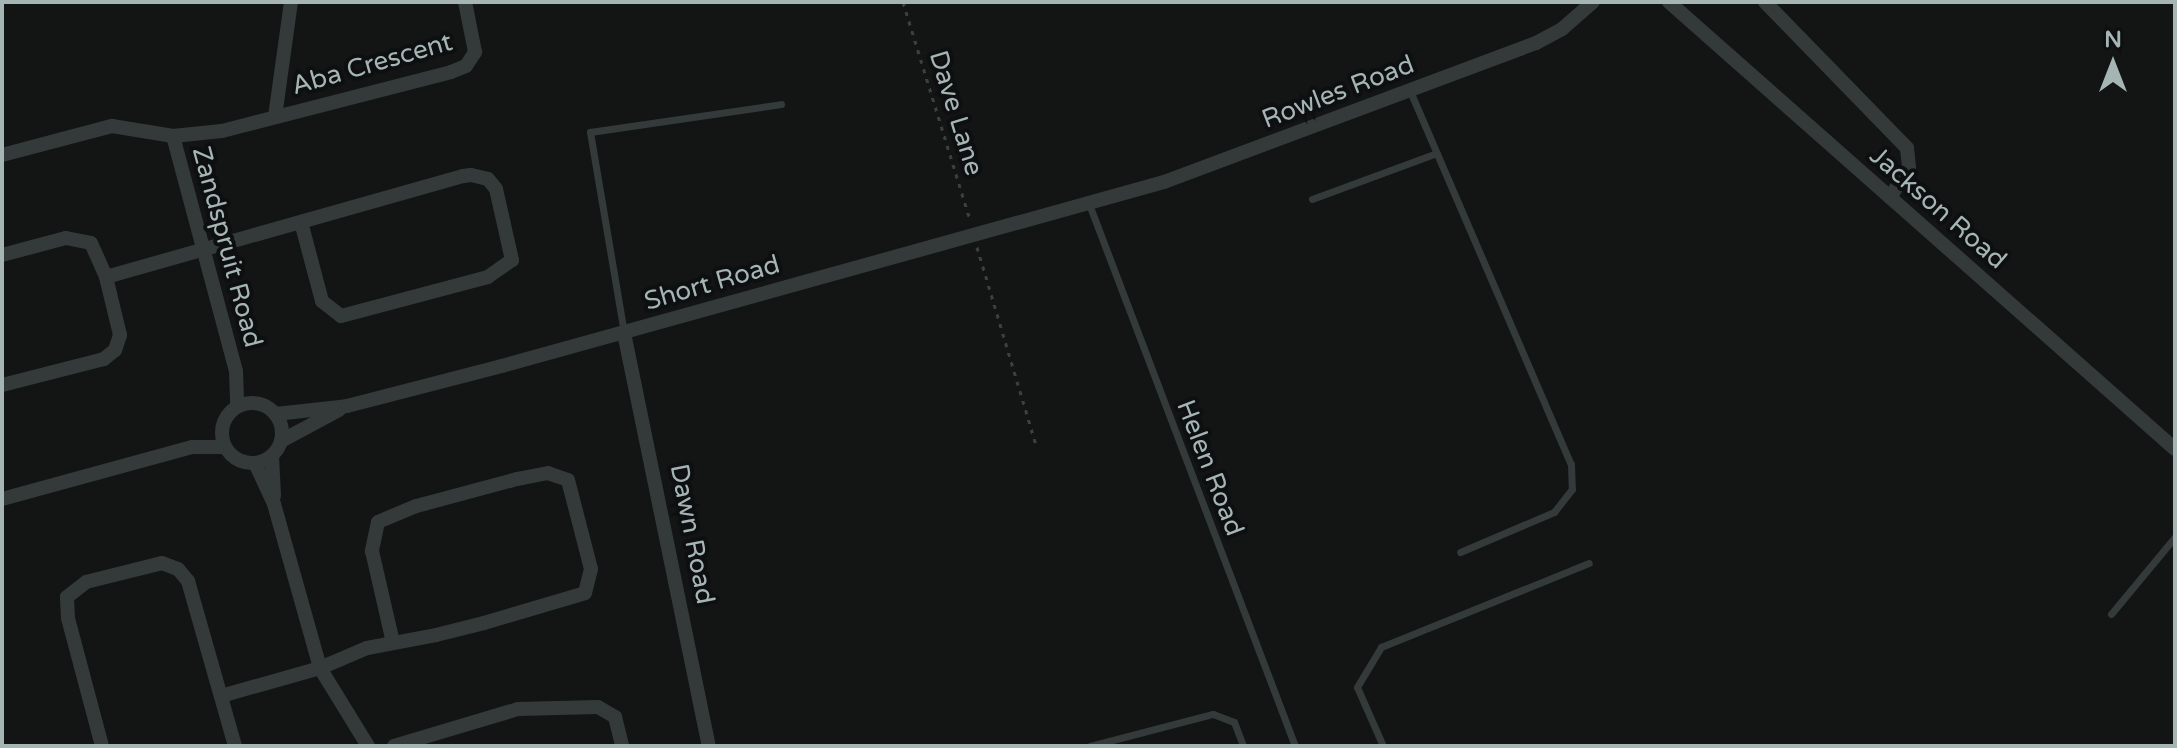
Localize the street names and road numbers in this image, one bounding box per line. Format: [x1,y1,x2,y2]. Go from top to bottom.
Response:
street label: Aba Crescent [288,26,456,102]
street label: Dave Lane [922,47,990,179]
street label: Rowles Road [1257,49,1419,135]
street label: Jackson Road [1863,140,2013,276]
street label: Zandspruit Road [185,143,269,351]
street label: Short Road [641,249,783,317]
street label: Helen Road [1170,396,1250,540]
street label: Dawn Road [663,461,721,607]

